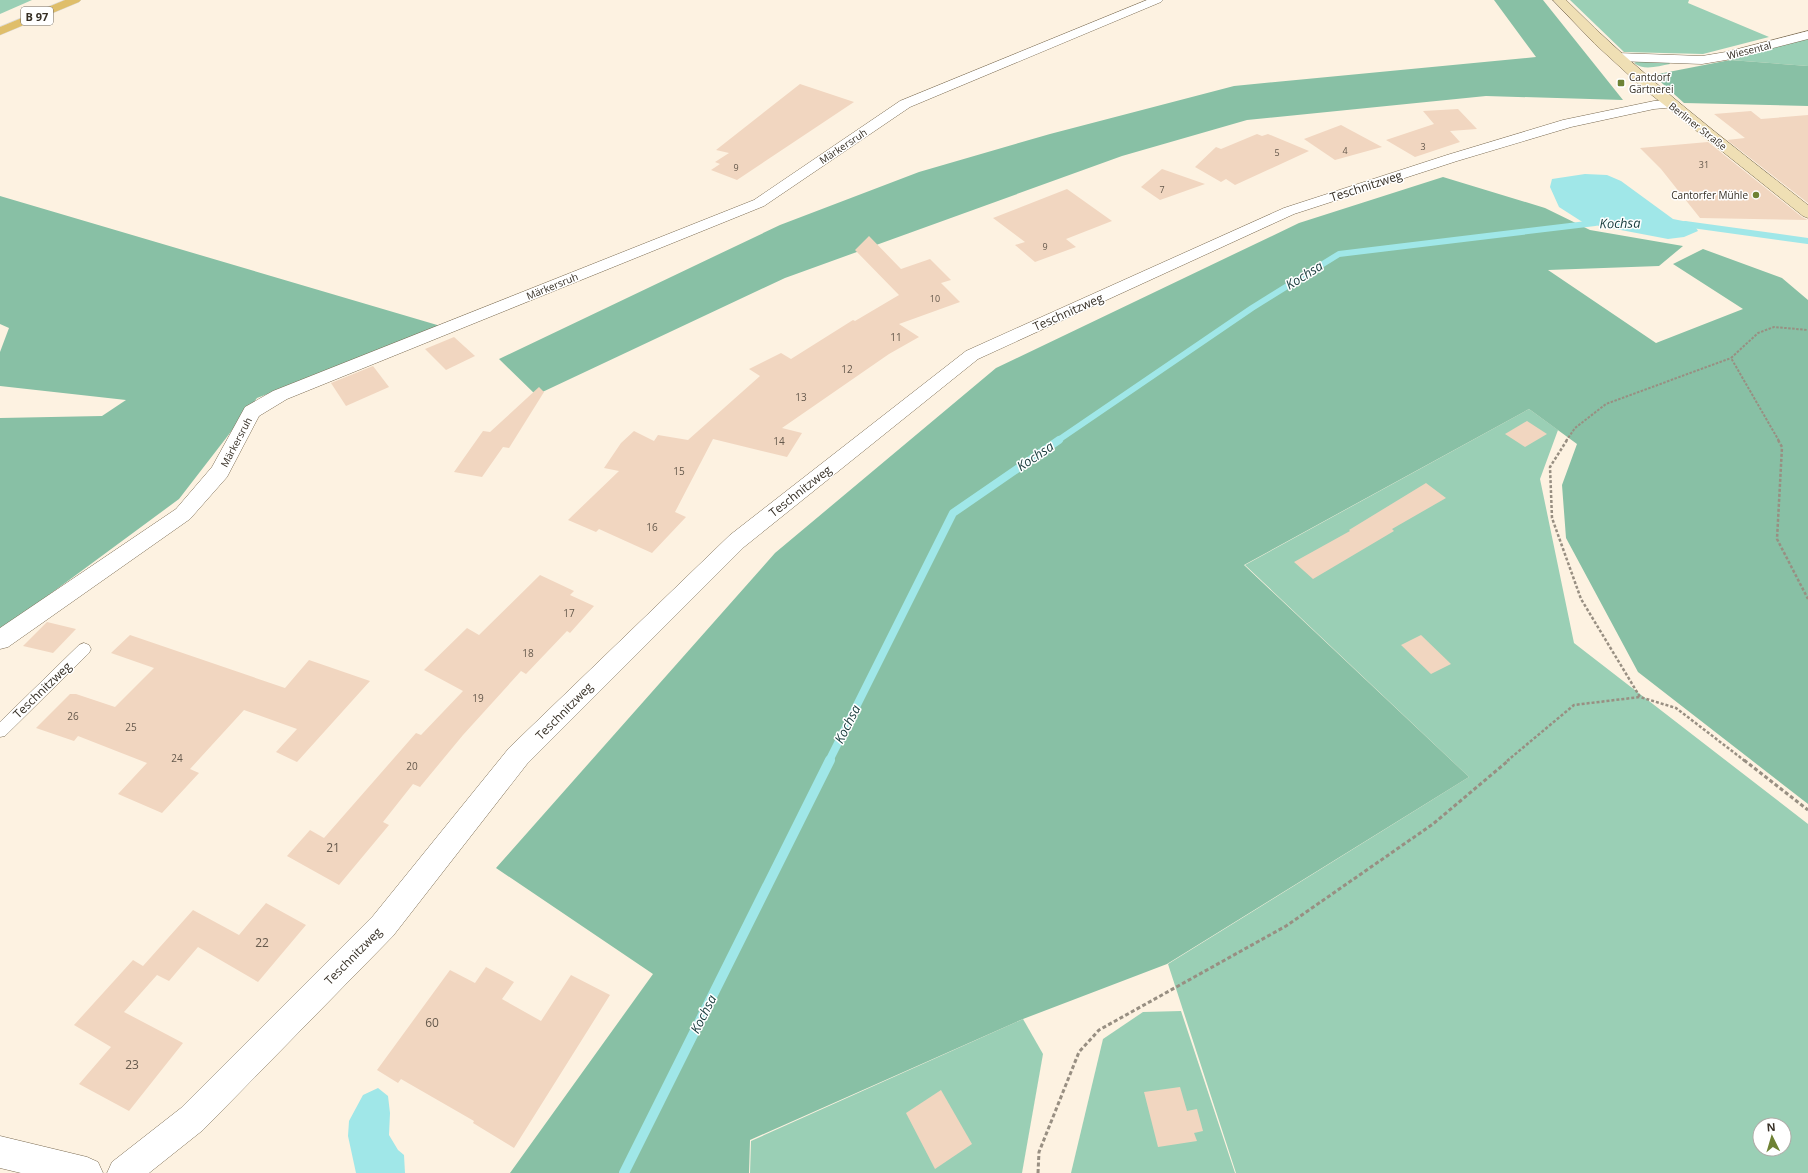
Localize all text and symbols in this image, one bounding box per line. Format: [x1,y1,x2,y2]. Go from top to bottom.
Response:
road number: B 97 [21,7,53,25]
street label: Wiesental [1725,38,1773,62]
place label: Cantdorf Gärtnerei [1629,70,1673,96]
marker: Cantdorf Gärtnerei [1616,78,1626,88]
street label: Berliner Straße [1666,99,1730,153]
street label: Märkersruh [816,125,870,167]
house number: 3 [1420,140,1426,153]
house number: 4 [1342,144,1348,157]
house number: 5 [1274,146,1280,159]
house number: 31 [1699,158,1709,171]
house number: 9 [733,161,739,174]
street label: Teschnitzweg [1328,166,1405,206]
house number: 7 [1159,183,1165,196]
place label: Cantorfer Mühle [1671,188,1748,202]
marker: Cantorfer Mühle [1751,190,1761,200]
water label: Kochsa [1599,214,1641,232]
house number: 9 [1042,240,1048,253]
water label: Kochsa [1282,256,1327,293]
street label: Märkersruh [524,269,580,303]
street label: Teschnitzweg [1030,289,1106,335]
house number: 10 [930,292,940,305]
house number: 11 [890,330,902,344]
house number: 12 [841,362,853,376]
house number: 13 [795,390,807,404]
street label: Märkersruh [217,415,255,469]
house number: 14 [773,434,785,448]
water label: Kochsa [1013,437,1058,475]
street label: Teschnitzweg [765,461,835,521]
house number: 15 [673,464,685,478]
house number: 16 [646,520,658,534]
house number: 17 [563,606,575,620]
house number: 18 [522,646,534,660]
street label: Teschnitzweg [9,657,75,722]
street label: Teschnitzweg [531,678,597,744]
house number: 19 [472,691,484,705]
water label: Kochsa [830,701,865,746]
house number: 26 [67,709,79,723]
house number: 25 [125,720,137,734]
house number: 24 [171,751,183,765]
house number: 20 [406,759,418,773]
house number: 21 [326,839,340,856]
street label: Teschnitzweg [320,923,386,989]
house number: 22 [255,934,269,951]
water label: Kochsa [686,991,721,1036]
house number: 60 [425,1014,439,1031]
house number: 23 [125,1056,139,1073]
north arrow [1752,1117,1792,1157]
text: N [1766,1119,1776,1134]

